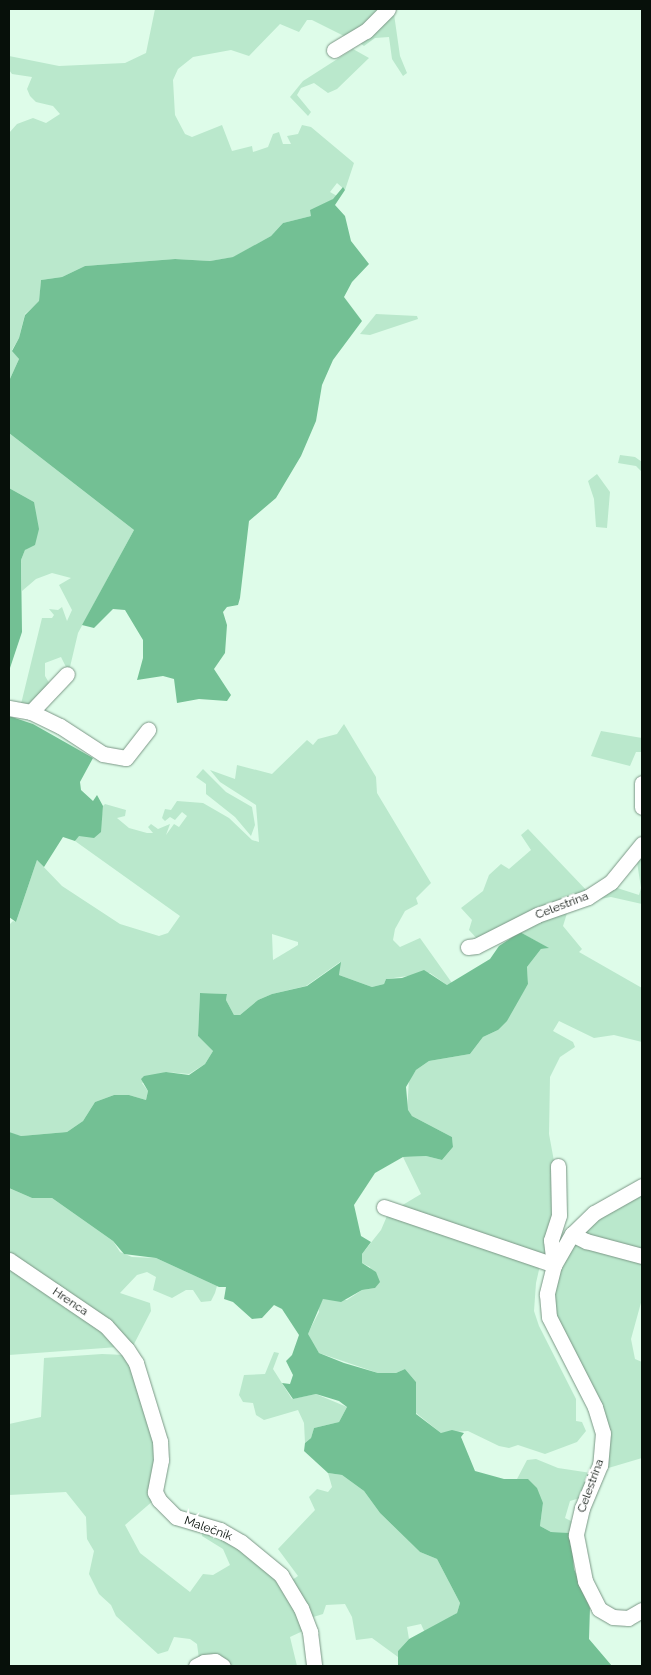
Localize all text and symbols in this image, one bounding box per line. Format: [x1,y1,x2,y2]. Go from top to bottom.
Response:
street label: Celestrina [533,889,591,923]
street label: Hrenca [49,1285,91,1319]
street label: Celestrina [575,1457,607,1515]
street label: Malečnik [182,1514,234,1544]

